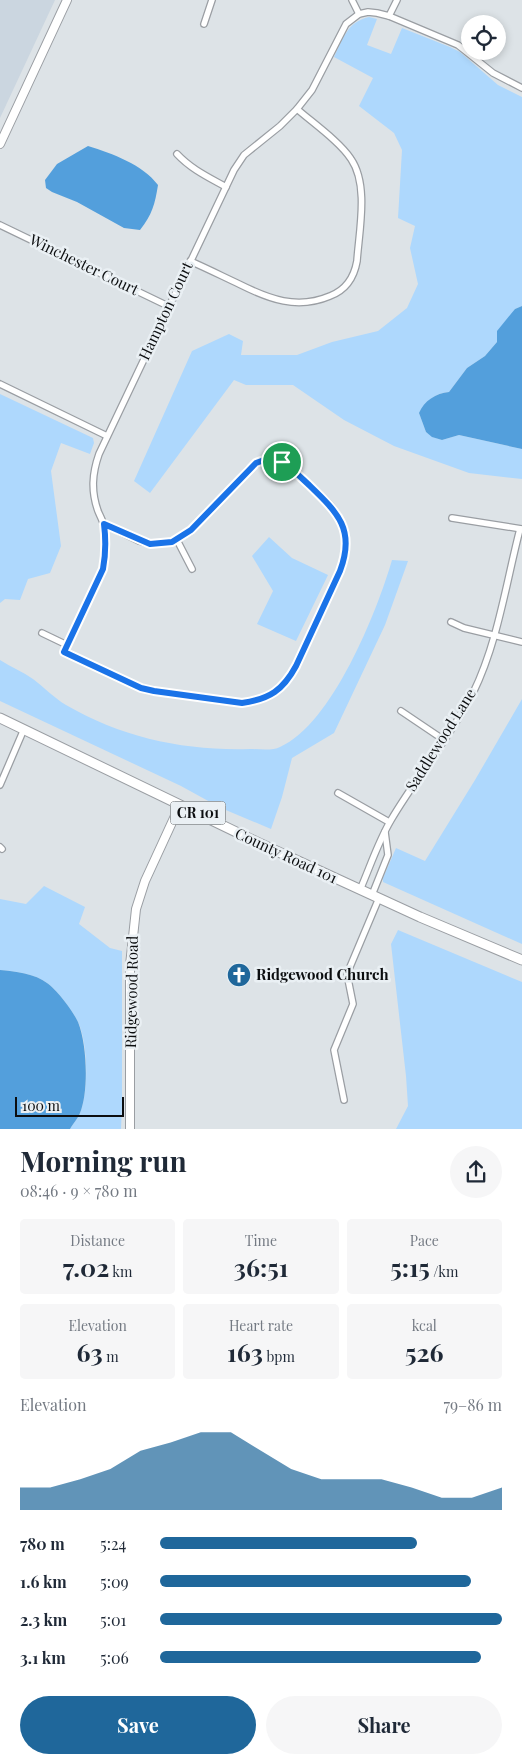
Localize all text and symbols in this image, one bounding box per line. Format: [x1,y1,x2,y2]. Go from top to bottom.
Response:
map controls [461,15,506,60]
button: locate [461,15,506,60]
street label: Winchester Court [26,229,143,300]
street label: Hampton Court [134,258,197,363]
pin [261,441,303,483]
icon: arrive [268,448,296,476]
street label: Saddlewood Lane [400,684,480,795]
road number: CR 101 [170,801,226,824]
street label: County Road 101 [232,823,341,888]
street label: Ridgewood Road [120,935,142,1048]
church icon: Ridgewood Church [226,962,252,988]
place label: Ridgewood Church [256,964,389,984]
scale bar [15,1094,124,1117]
text: 100 m [22,1096,60,1115]
text: Morning run [20,1142,187,1179]
button: share [450,1146,502,1198]
text: 08:46 · 9 × 780 m [20,1180,137,1201]
text: Distance [70,1231,125,1250]
text: Time [245,1231,277,1250]
text: Pace [410,1231,439,1250]
text: 7.02 [63,1250,109,1283]
text: 36:51 [234,1250,288,1283]
text: 5:15 [390,1250,430,1283]
text: km [109,1262,132,1281]
text: /km [430,1262,458,1281]
text: Elevation [69,1316,127,1335]
text: Heart rate [229,1316,293,1335]
text: kcal [412,1316,437,1335]
text: 63 [77,1335,103,1368]
text: 163 [227,1335,263,1368]
text: 526 [405,1335,444,1368]
text: m [103,1347,119,1366]
text: bpm [263,1347,295,1366]
text: Elevation [20,1394,87,1415]
text: 79–86 m [443,1394,502,1415]
text: 780 m [20,1533,65,1554]
text: 5:24 [100,1533,126,1554]
text: 1.6 km [20,1571,67,1592]
text: 5:09 [100,1571,129,1592]
text: 2.3 km [20,1609,67,1630]
text: 5:01 [100,1609,126,1630]
text: 3.1 km [20,1647,66,1668]
text: 5:06 [100,1647,129,1668]
button: Save [20,1696,256,1754]
button: Share [266,1696,502,1754]

